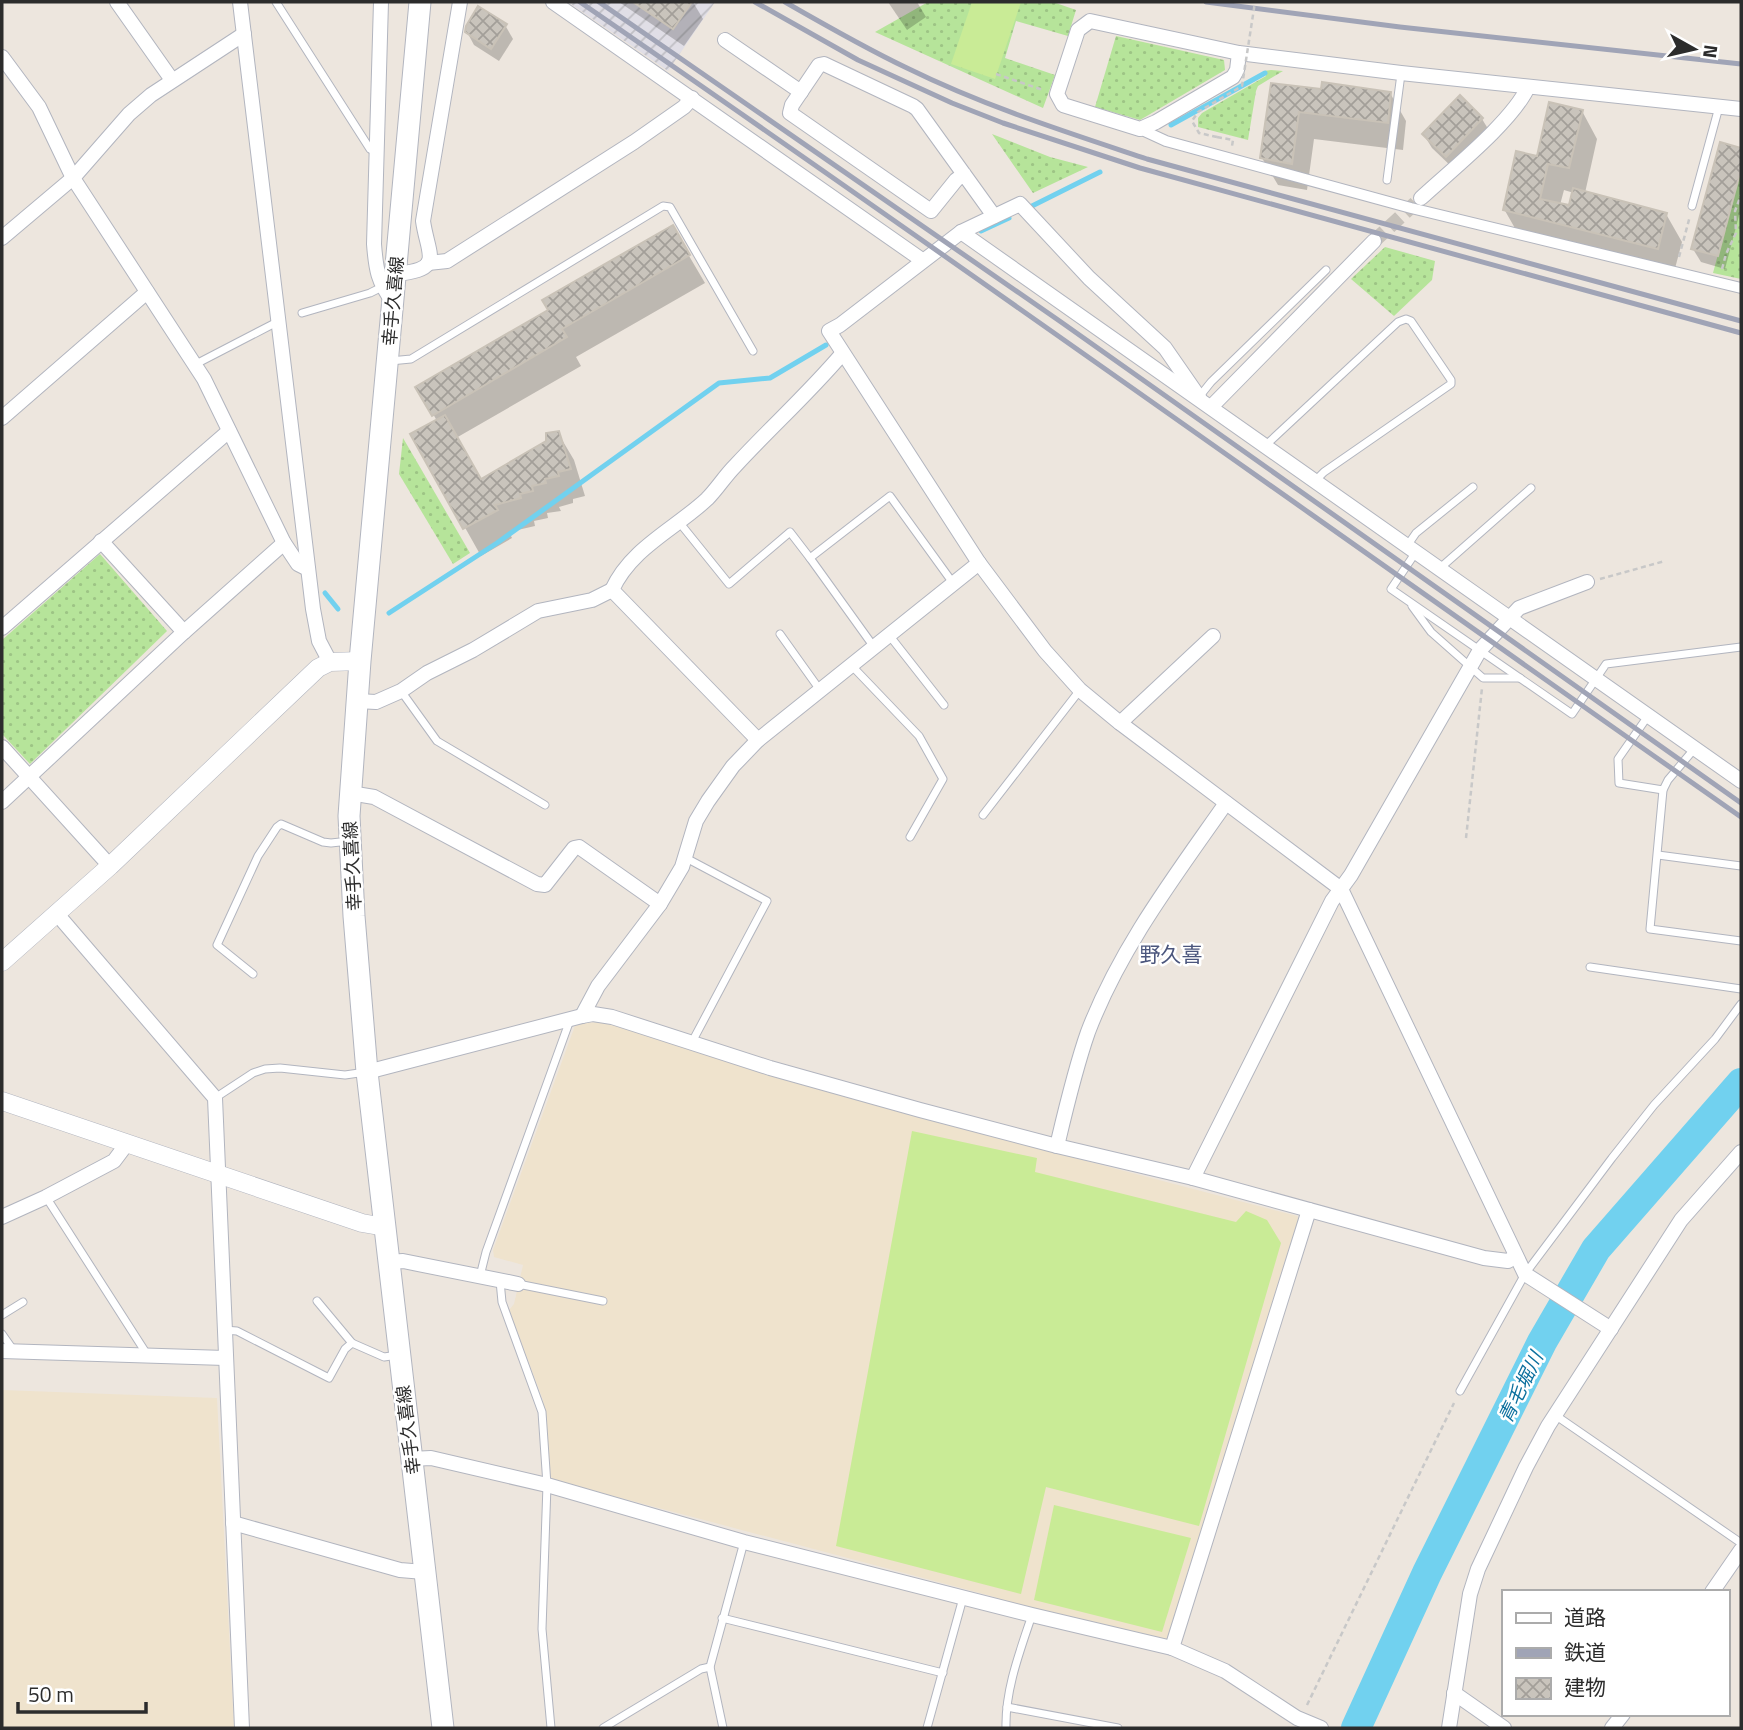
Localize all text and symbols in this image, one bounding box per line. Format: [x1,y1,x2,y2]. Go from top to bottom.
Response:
north arrow [1659,14,1729,84]
text: N [1696,43,1727,60]
street label: 幸手久喜線 [376,255,410,347]
street label: 幸手久喜線 [336,820,368,912]
district label: 野久喜 [1140,938,1203,970]
water label: 青毛堀川 [1490,1345,1551,1428]
street label: 幸手久喜線 [389,1384,427,1476]
legend [1502,1590,1729,1716]
text: 道路 [1564,1601,1606,1633]
text: 鉄道 [1564,1636,1606,1668]
scale bar [18,1670,145,1714]
text: 建物 [1564,1671,1606,1703]
text: 50 m [28,1678,74,1710]

